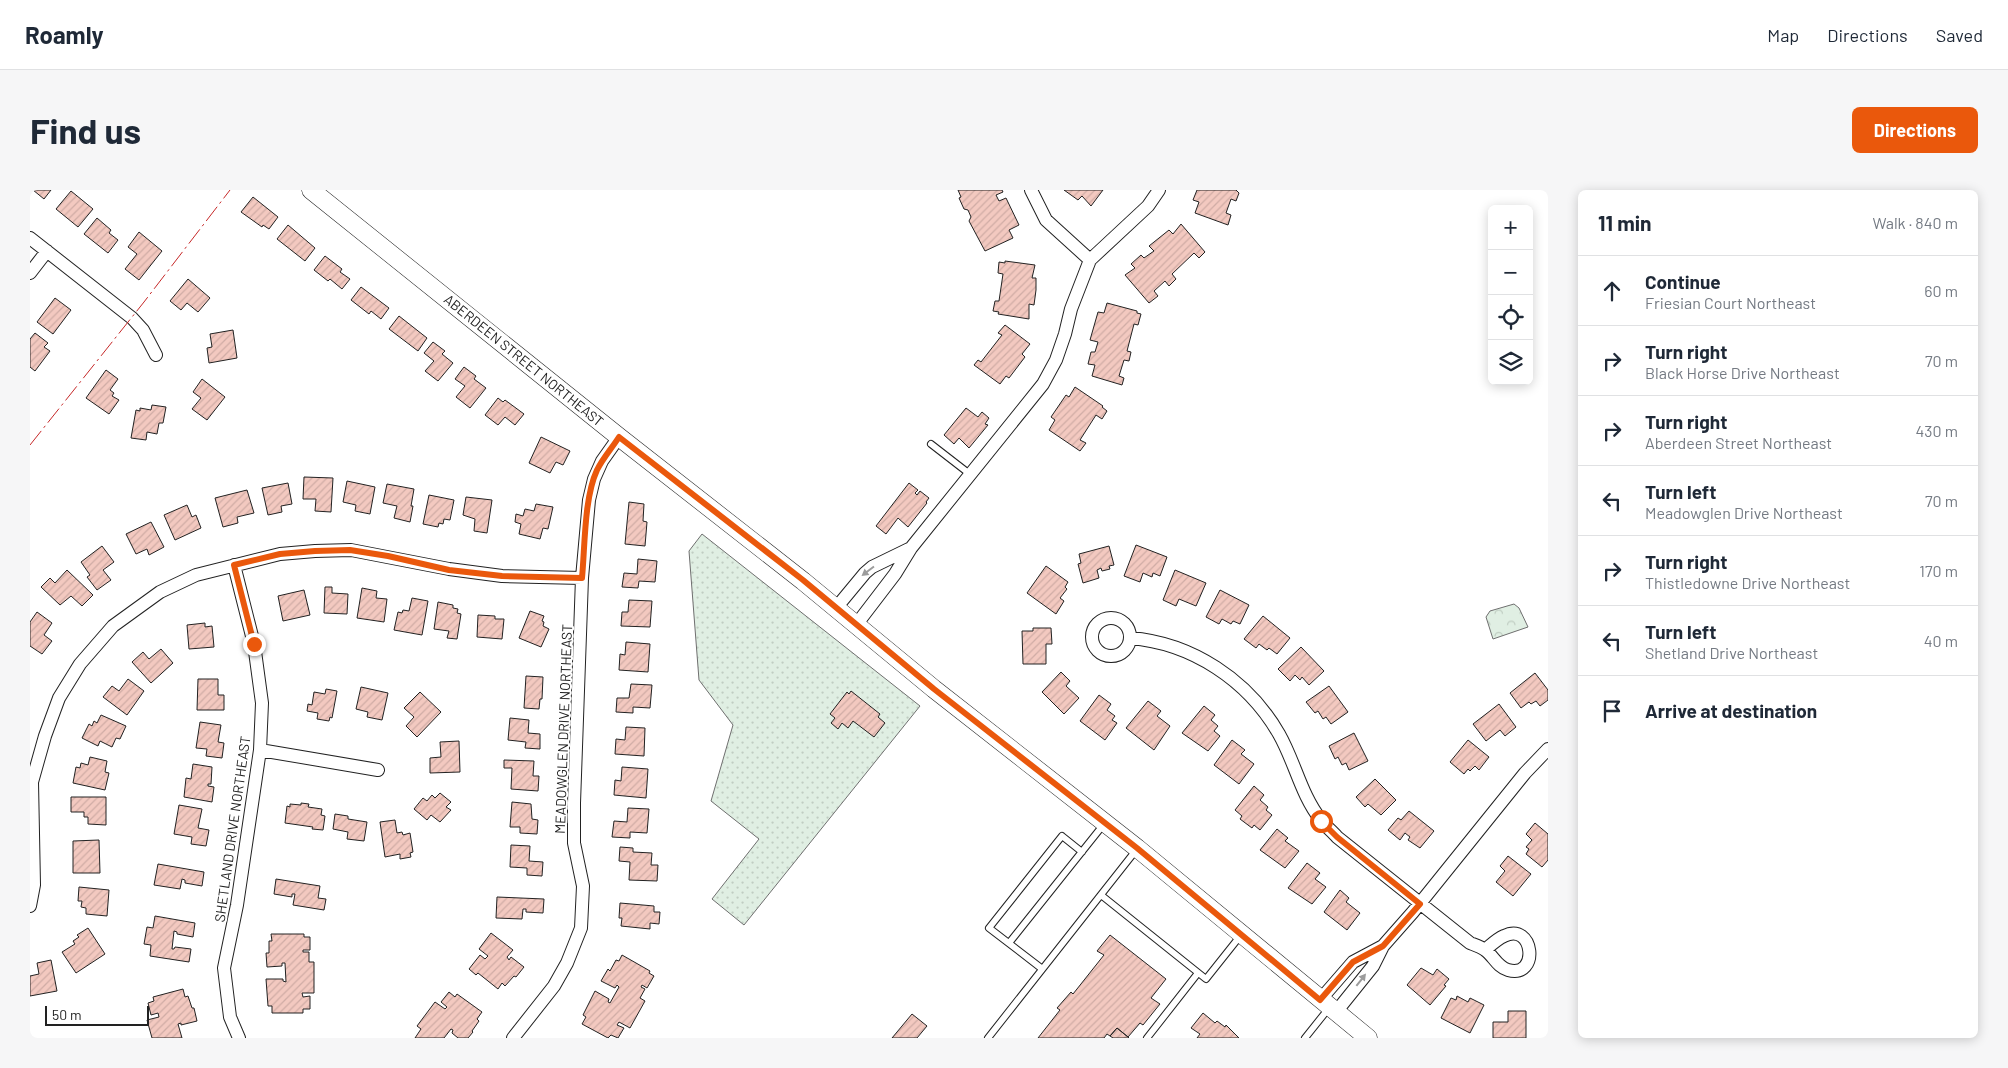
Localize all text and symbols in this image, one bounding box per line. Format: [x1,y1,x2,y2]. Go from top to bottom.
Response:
text: Roamly [25,20,104,49]
text: Map [1767,24,1799,46]
text: Directions [1827,24,1908,46]
text: Saved [1936,24,1983,46]
button: Directions [1852,107,1978,153]
text: Find us [30,109,141,151]
map controls [1488,205,1533,385]
button: + [1488,205,1533,250]
text: 11 min [1598,210,1652,235]
text: Walk · 840 m [1872,213,1958,232]
button: − [1488,250,1533,295]
text: Continue [1645,270,1721,293]
icon: ahead [1598,277,1626,305]
text: 60 m [1924,281,1958,300]
street label: ABERDEEN STREET NORTHEAST [441,290,607,430]
text: Friesian Court Northeast [1645,293,1816,312]
button: locate [1488,295,1533,340]
button: layers [1488,340,1533,385]
text: Turn right [1645,340,1727,363]
icon: right [1598,347,1626,375]
text: 70 m [1925,351,1958,370]
text: Black Horse Drive Northeast [1645,363,1840,382]
text: Turn right [1645,410,1727,433]
icon: right [1598,417,1626,445]
text: 430 m [1915,421,1958,440]
text: Aberdeen Street Northeast [1645,433,1832,452]
text: Turn left [1645,480,1716,503]
icon: left [1598,487,1626,515]
text: 70 m [1925,491,1958,510]
text: Meadowglen Drive Northeast [1645,503,1843,522]
text: Turn right [1645,550,1727,573]
icon: right [1598,557,1626,585]
text: 170 m [1919,561,1958,580]
one-way arrow [862,566,875,576]
text: Thistledowne Drive Northeast [1645,573,1850,592]
text: Turn left [1645,620,1716,643]
street label: MEADOWGLEN DRIVE NORTHEAST [551,624,575,834]
icon: left [1598,627,1626,655]
text: 40 m [1924,631,1958,650]
route end [243,633,266,656]
text: Shetland Drive Northeast [1645,643,1818,662]
icon: arrive [1598,697,1626,725]
text: Arrive at destination [1645,699,1817,722]
street label: SHETLAND DRIVE NORTHEAST [211,735,253,923]
route start [1310,810,1333,833]
one-way arrow [1356,974,1367,987]
scale bar [45,1003,149,1026]
text: 50 m [52,1006,81,1023]

